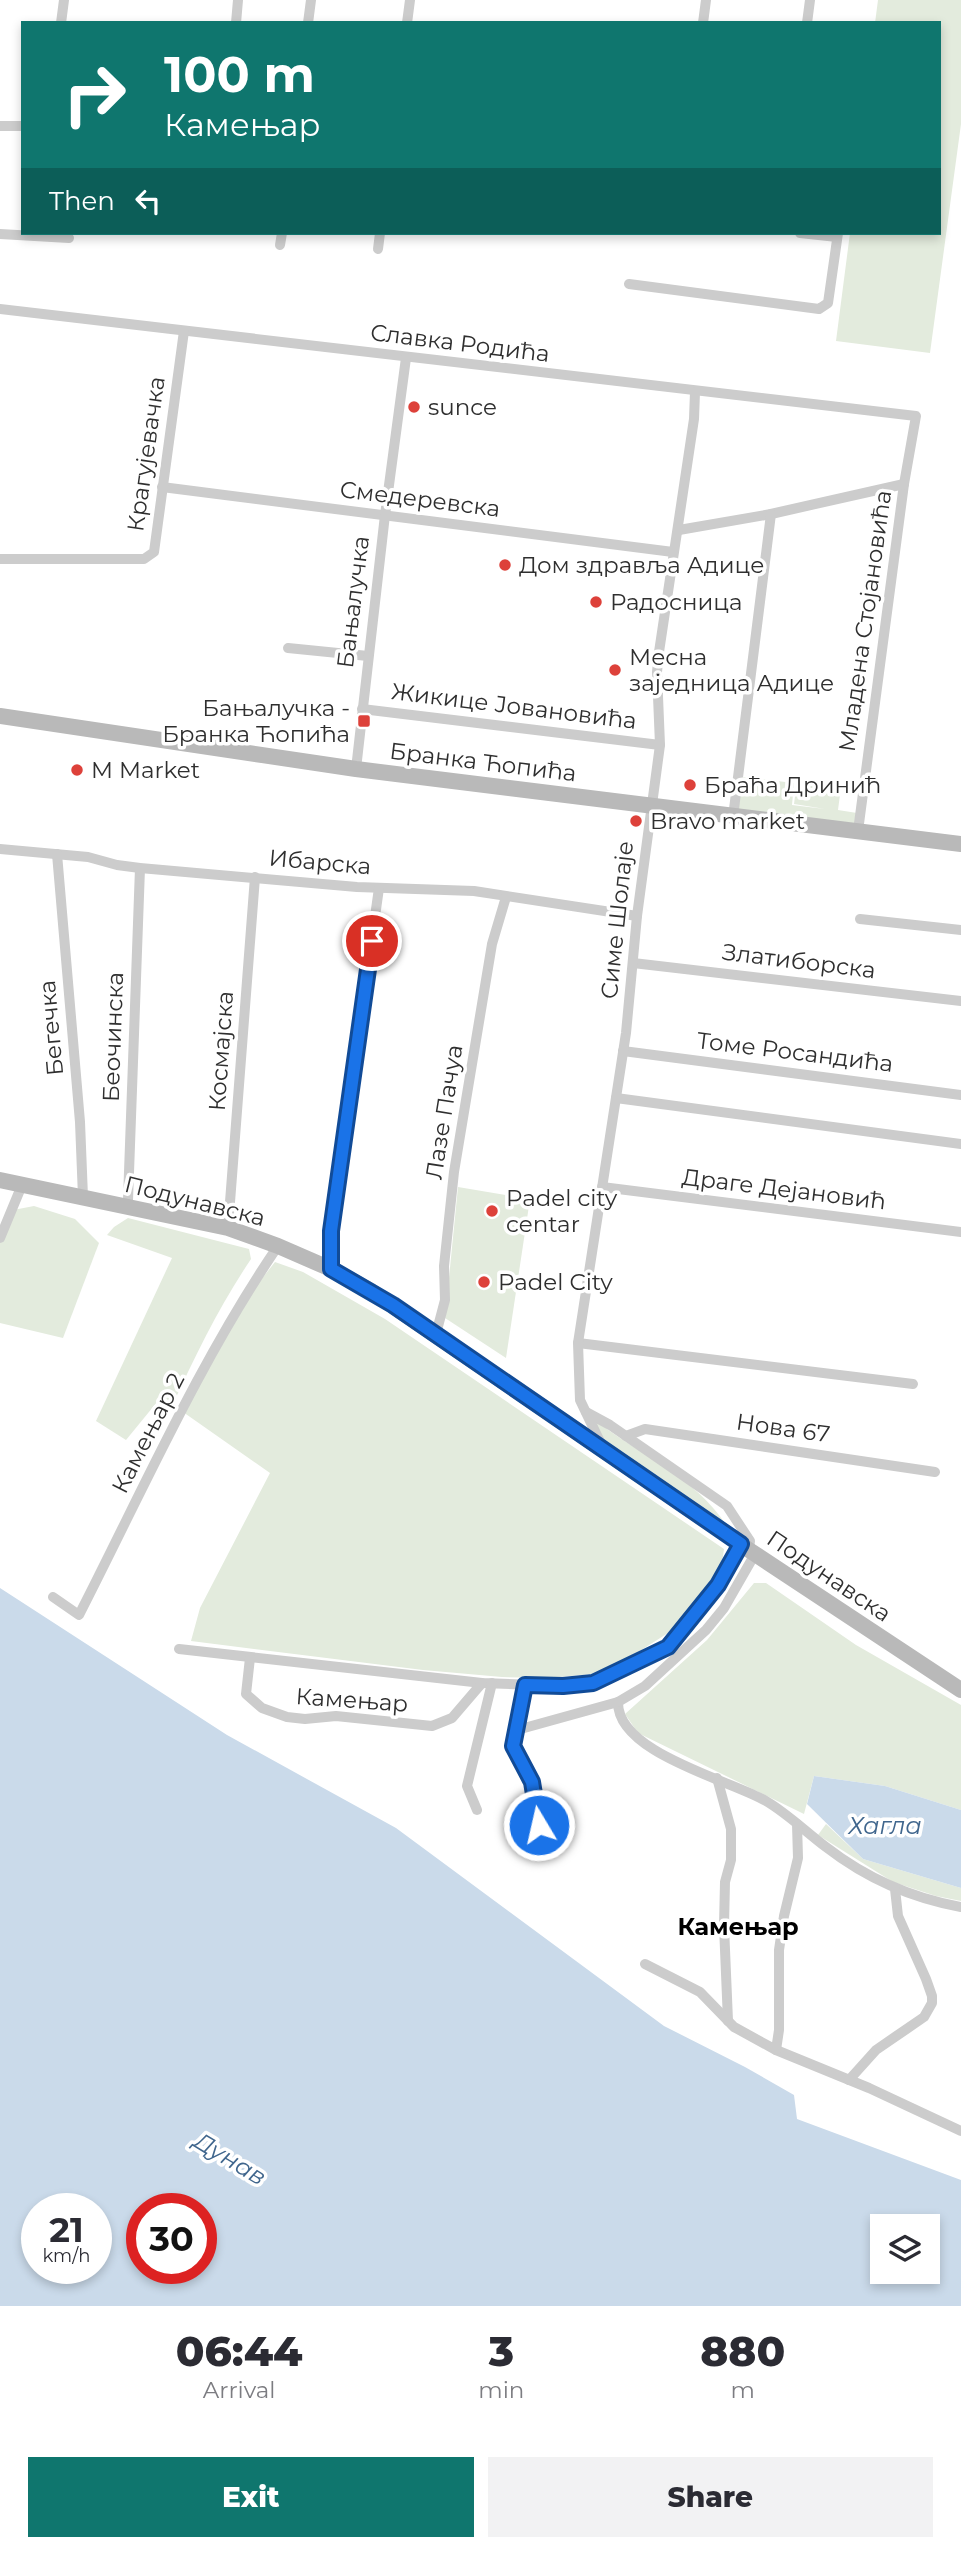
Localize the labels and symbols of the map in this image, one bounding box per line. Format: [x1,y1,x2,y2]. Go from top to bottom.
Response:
street label: Славка Родића [369,318,551,368]
street label: Крагујевачка [121,375,171,533]
place label: sunce [428,393,497,421]
marker: sunce [406,399,422,415]
street label: Смедеревска [338,475,502,523]
street label: Младена Стојановића [833,488,897,754]
street label: Бањалучка [331,534,375,670]
place label: Дом здравља Адице [519,551,765,579]
marker: Дом здравља Адице [497,557,513,573]
place label: Радосница [610,588,742,616]
marker: Радосница [588,594,604,610]
place label: Месна заједница Адице [629,643,834,697]
marker: Месна заједница Адице [607,662,623,678]
street label: Жикице Јовановића [390,677,638,735]
place label: Бањалучка - Бранка Ћопића [162,694,350,748]
marker: Бањалучка - Бранка Ћопића [356,713,372,729]
street label: Бранка Ћопића [388,737,578,787]
place label: M Market [91,756,200,784]
marker: M Market [69,762,85,778]
place label: Браћа Дринић [704,771,881,799]
marker: Браћа Дринић [682,777,698,793]
place label: Bravo market [650,807,805,835]
marker: Bravo market [628,813,644,829]
street label: Симе Шолаје [595,840,639,1000]
street label: Ибарска [268,844,372,880]
pin [342,911,402,971]
street label: Златиборска [721,938,877,984]
street label: Беочинска [97,971,129,1103]
street label: Бегечка [33,979,69,1077]
street label: Космајска [203,990,239,1112]
street label: Томе Росандића [695,1026,895,1078]
street label: Лазе Пачуа [420,1043,468,1181]
street label: Драге Дејановић [681,1163,887,1215]
street label: Подунавска [122,1170,268,1232]
place label: Padel city centar [506,1184,618,1238]
marker: Padel city centar [484,1203,500,1219]
place label: Padel City [498,1268,613,1296]
marker: Padel City [476,1274,492,1290]
street label: Камењар 2 [106,1368,190,1498]
street label: Нова 67 [734,1408,832,1448]
street label: Подунавска [762,1524,896,1628]
street label: Камењар [295,1682,409,1718]
position arrow [502,1788,576,1862]
water label: Хагла [847,1811,922,1840]
district label: Камењар [677,1912,799,1941]
water label: Дунав [187,2125,272,2191]
speed limit sign: 30 [126,2193,217,2284]

